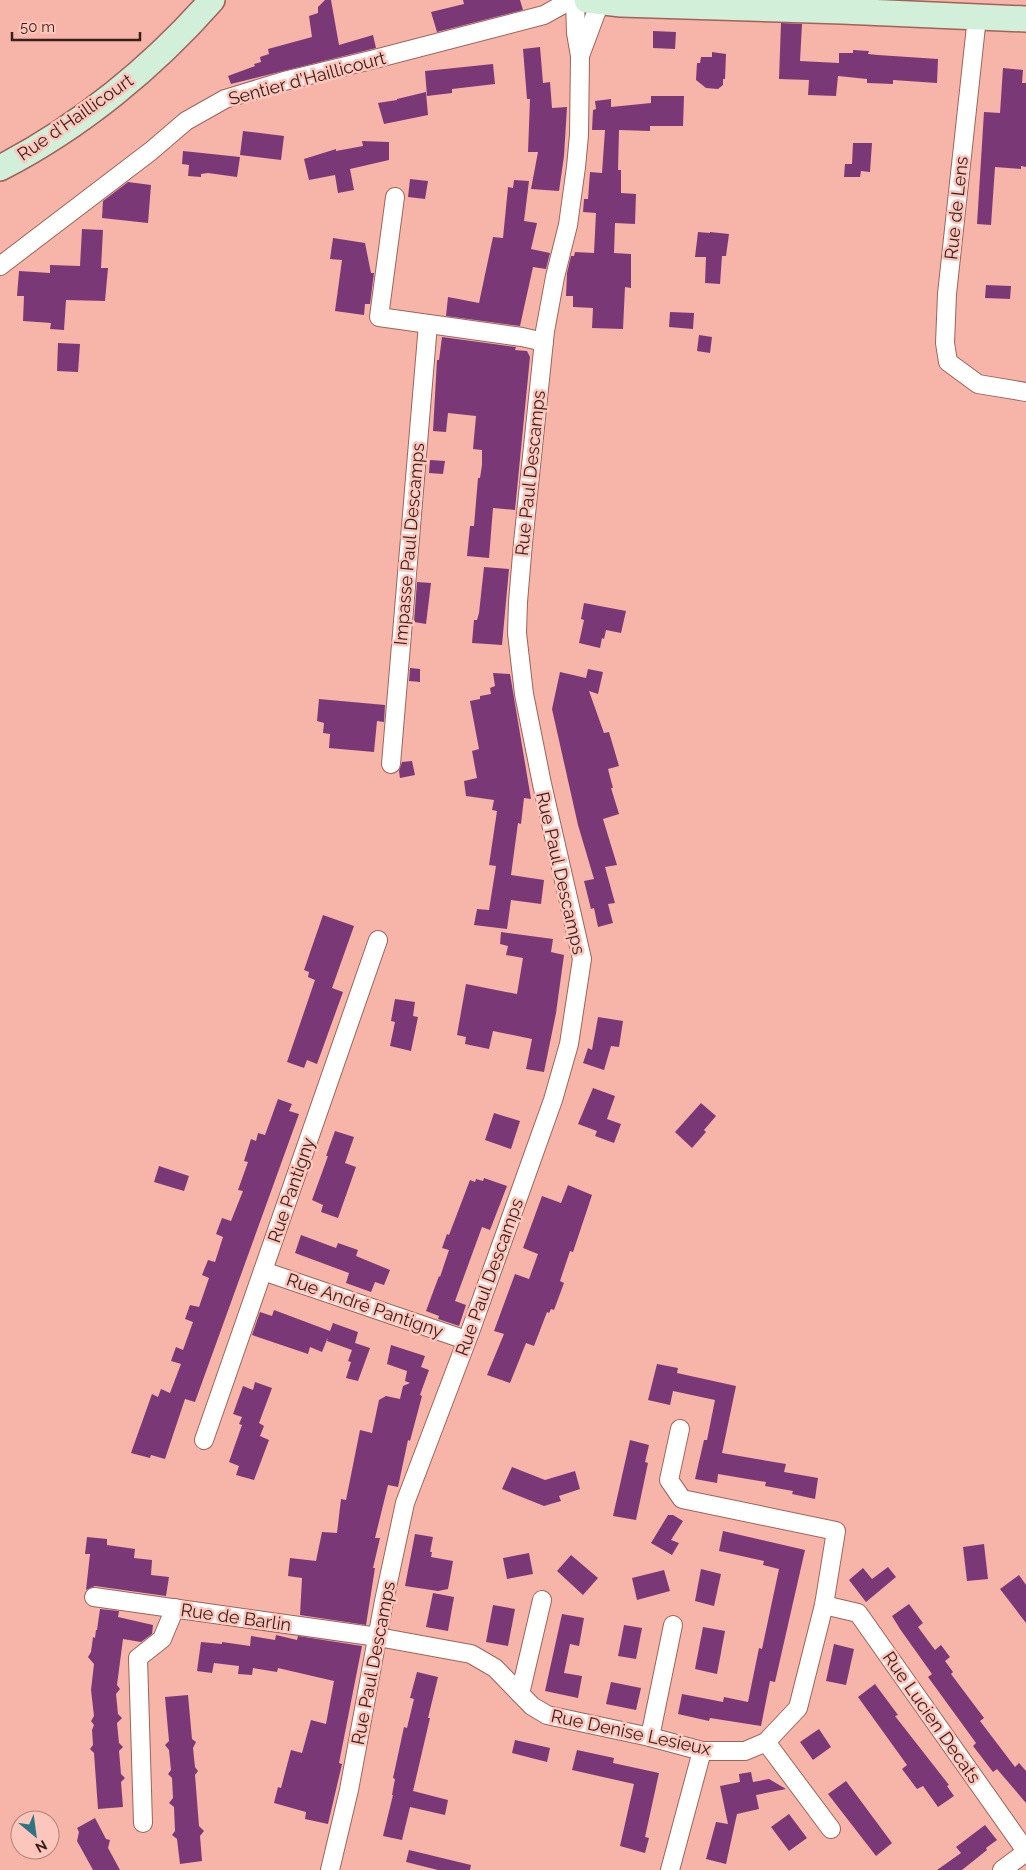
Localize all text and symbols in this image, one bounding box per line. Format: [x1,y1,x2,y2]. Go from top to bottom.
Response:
scale bar [12,10,140,42]
text: 50 m [20,18,55,36]
street label: Sentier d'Haillicourt [226,47,388,109]
street label: Rue d'Haillicourt [13,69,137,165]
street label: Rue de Lens [940,155,972,261]
street label: Rue Paul Descamps [511,389,549,557]
street label: Impasse Paul Descamps [390,442,428,646]
street label: Rue Paul Descamps [532,790,590,957]
street label: Rue Pantigny [263,1134,319,1245]
street label: Rue Paul Descamps [451,1195,527,1359]
street label: Rue André Pantigny [284,1268,446,1342]
street label: Rue Paul Descamps [347,1579,399,1747]
street label: Rue de Barlin [179,1599,293,1635]
street label: Rue Lucien Decats [879,1647,985,1787]
street label: Rue Denise Lesieux [549,1705,713,1759]
north arrow [10,1810,60,1860]
text: N [33,1837,50,1856]

